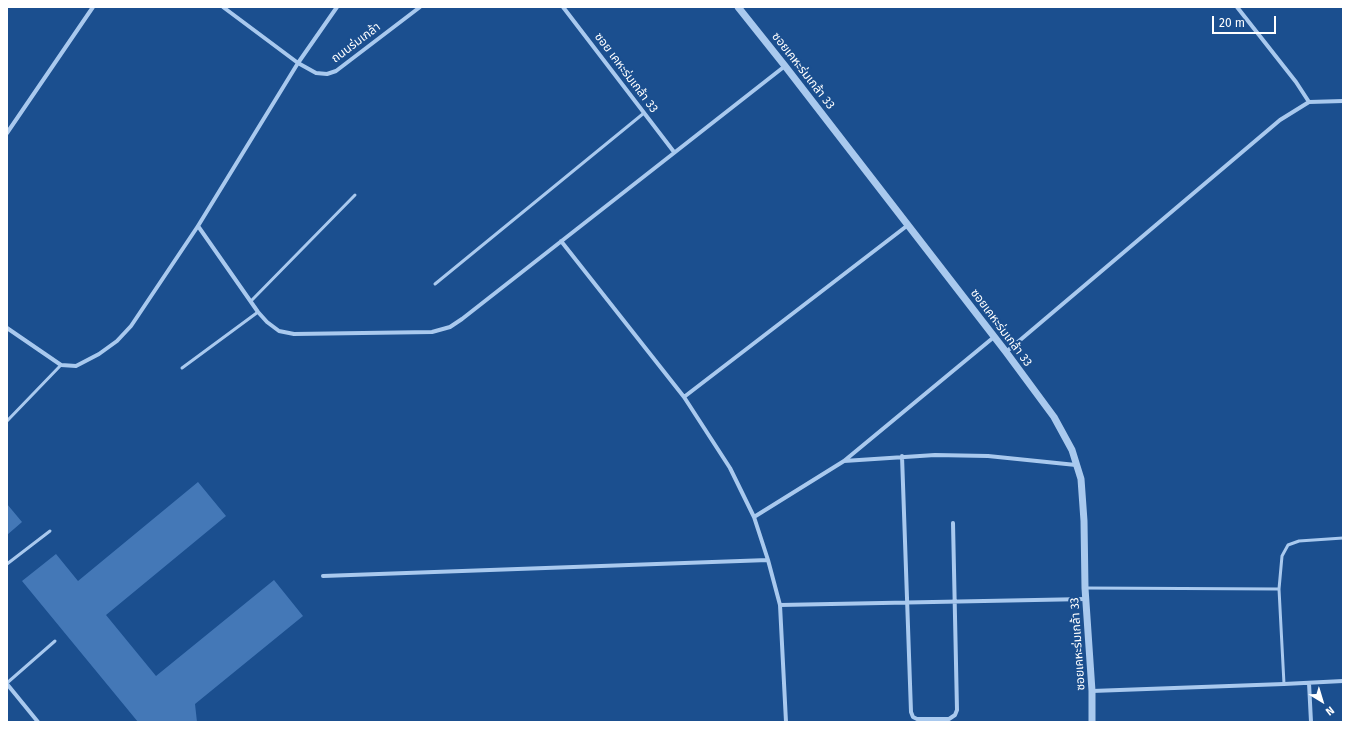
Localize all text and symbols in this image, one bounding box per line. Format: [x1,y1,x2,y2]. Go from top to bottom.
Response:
scale bar [1214,8,1278,34]
text: 20 m [1219,16,1245,30]
street label: ถนนร่มเกล้า [329,20,383,66]
street label: ซอย เคหะร่มเกล้า 33 [591,30,661,116]
street label: ซอยเคหะร่มเกล้า 33 [769,30,837,112]
street label: ซอยเคหะร่มเกล้า 33 [967,286,1035,370]
street label: ซอยเคหะร่มเกล้า 33 [1068,597,1088,691]
north arrow [1302,681,1342,721]
text: N [1323,703,1337,718]

